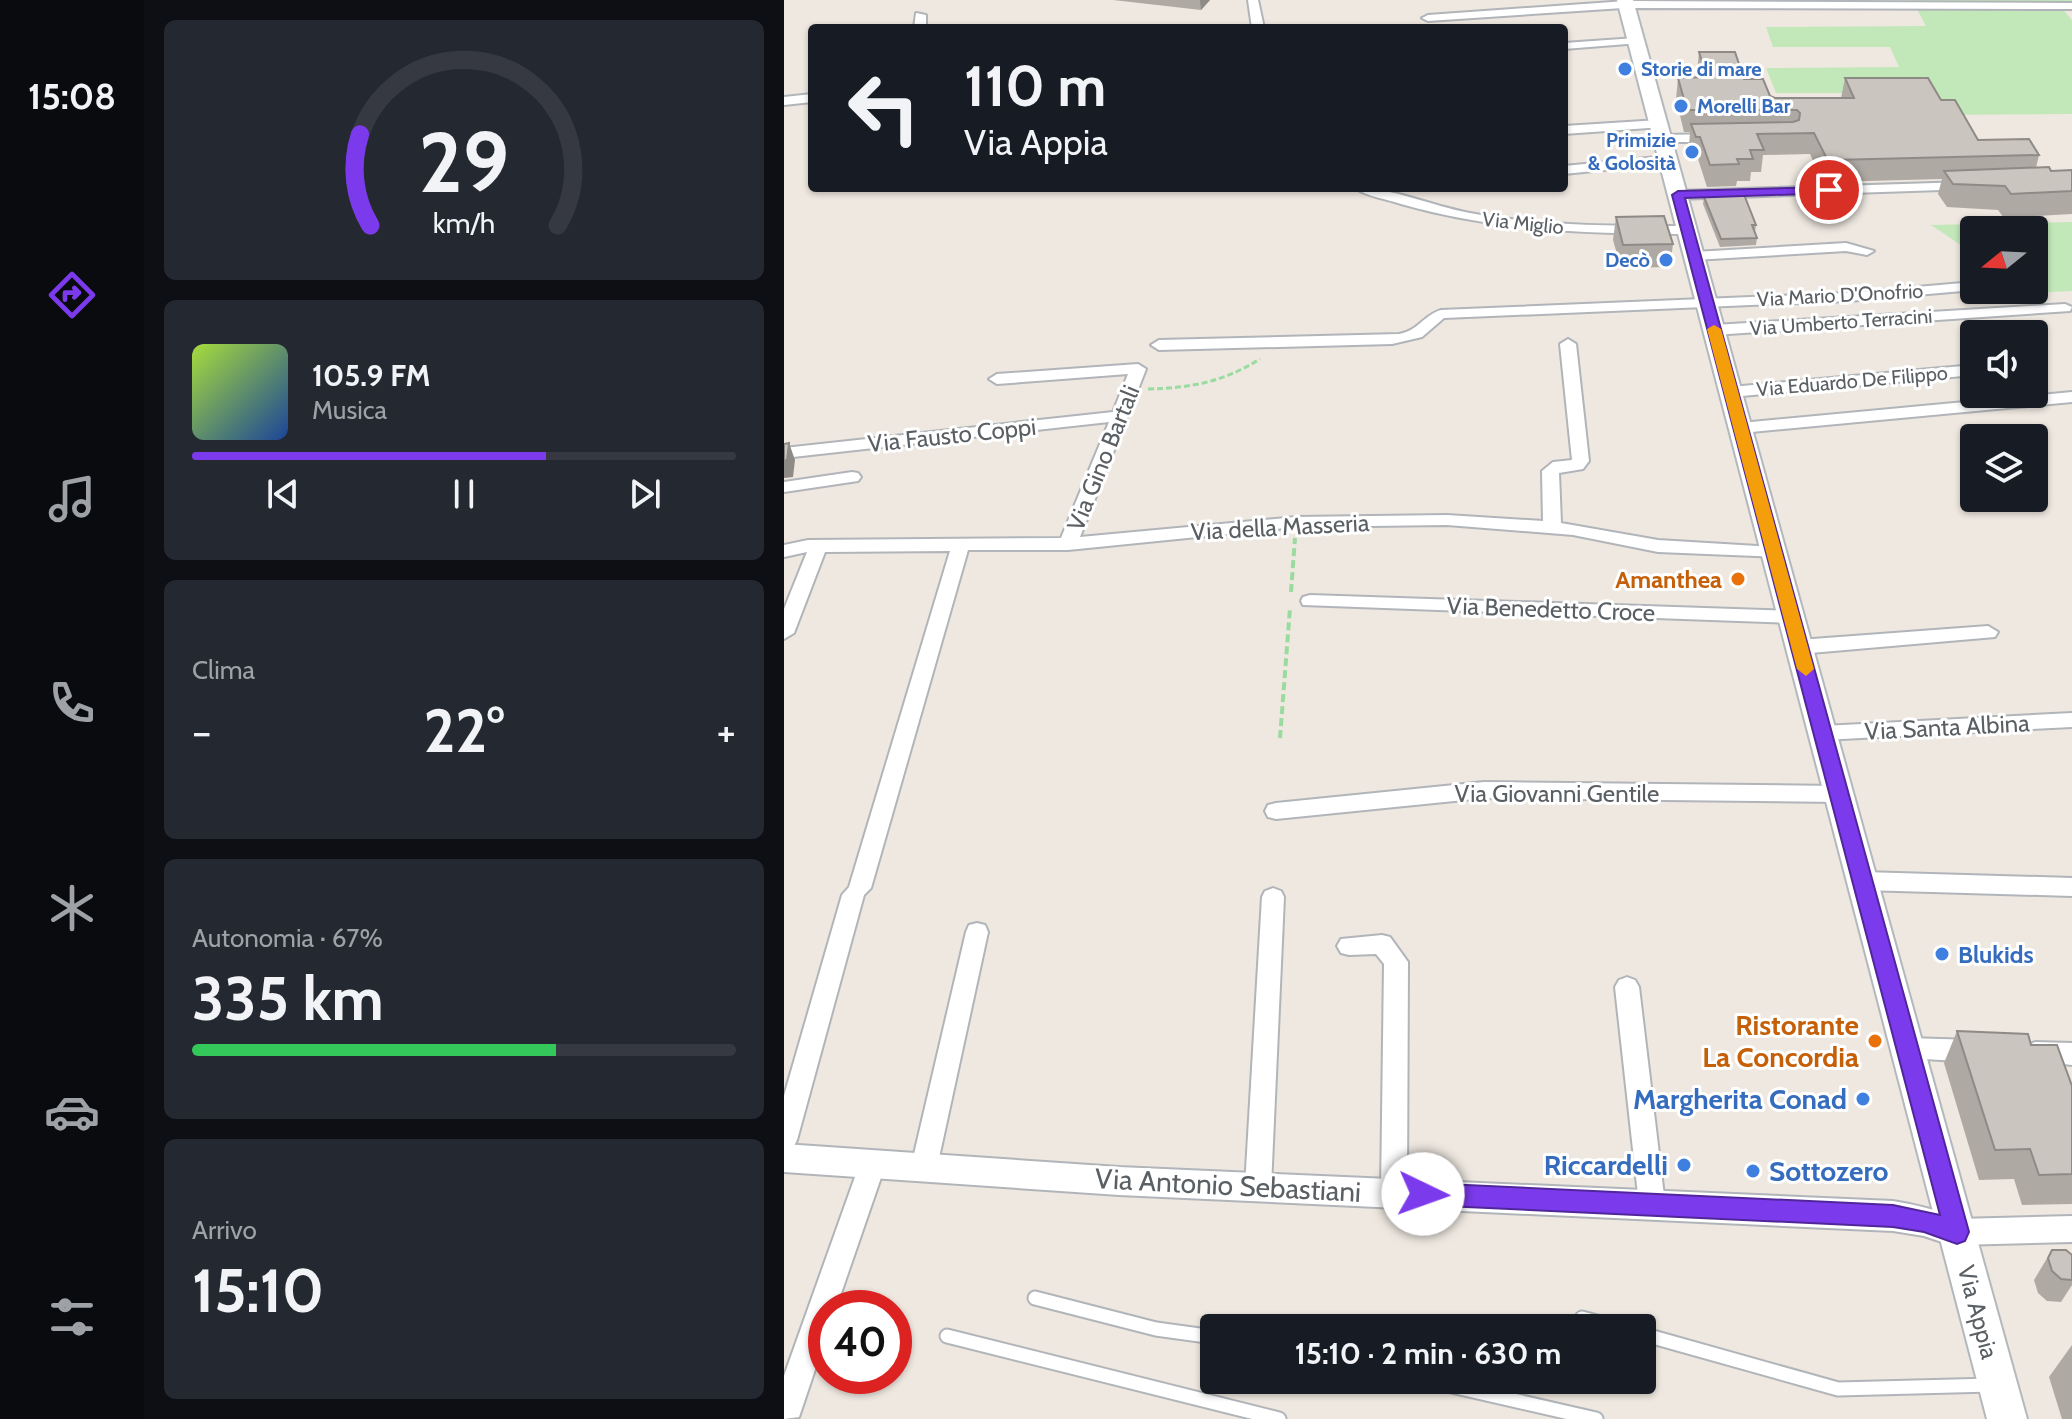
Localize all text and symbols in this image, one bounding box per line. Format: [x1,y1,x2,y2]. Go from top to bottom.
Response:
text: 110 m [964,52,1106,120]
icon: left [832,56,936,160]
place label: Storie di mare [1641,57,1762,81]
marker: Storie di mare [1616,60,1634,78]
text: 15:08 [28,74,116,118]
place label: Morelli Bar [1697,94,1791,118]
marker: Morelli Bar [1672,97,1690,115]
text: 29 [419,111,509,212]
text: Via Appia [964,120,1108,164]
place label: Primizie & Golosità [1588,128,1676,175]
marker: Primizie & Golosità [1683,143,1701,161]
pin [1795,156,1863,224]
icon: arrive [1807,168,1851,212]
text: km/h [433,205,495,240]
street label: Via Miglio [1481,207,1565,239]
north arrow [1960,216,2048,304]
map controls [1960,216,2048,512]
place label: Decò [1605,248,1650,272]
marker: Decò [1657,251,1675,269]
icon: directions [44,267,100,323]
street label: Via Mario D'Onofrio [1756,279,1924,311]
street label: Via Umberto Terracini [1749,304,1933,340]
button: sound [1960,320,2048,408]
text: 105.9 FM [312,357,430,394]
street label: Via Eduardo De Filippo [1755,361,1949,401]
street label: Via Gino Bartali [1061,381,1145,535]
text: Musica [312,394,387,426]
street label: Via Fausto Coppi [866,412,1038,458]
button: layers [1960,424,2048,512]
icon: music [44,471,100,527]
icon: previous [261,472,305,516]
icon: pause [442,472,486,516]
icon: next [623,472,667,516]
street label: Via della Masseria [1190,508,1371,546]
place label: Amanthea [1615,565,1722,594]
marker: Amanthea [1729,570,1747,588]
street label: Via Benedetto Croce [1446,591,1656,627]
text: Clima [192,654,255,686]
icon: phone [44,675,100,731]
text: 22° [424,694,504,767]
text: − [192,705,211,758]
text: + [717,705,736,758]
street label: Via Santa Albina [1864,708,2031,746]
street label: Via Giovanni Gentile [1455,779,1659,808]
icon: climate [44,880,100,936]
text: Autonomia · 67% [192,922,383,954]
place label: Blukids [1958,940,2034,969]
marker: Blukids [1933,945,1951,963]
text: 335 km [192,962,384,1035]
place label: Ristorante La Concordia [1702,1008,1859,1074]
marker: Ristorante La Concordia [1866,1032,1884,1050]
place label: Margherita Conad [1633,1082,1847,1116]
icon: car [44,1084,100,1140]
marker: Margherita Conad [1854,1090,1872,1108]
place label: Riccardelli [1544,1148,1668,1182]
position arrow [1381,1152,1465,1236]
place label: Sottozero [1769,1154,1888,1188]
marker: Riccardelli [1675,1156,1693,1174]
street label: Via Antonio Sebastiani [1094,1161,1362,1209]
marker: Sottozero [1744,1162,1762,1180]
text: Arrivo [192,1214,257,1246]
text: 15:10 [192,1254,324,1327]
street label: Via Appia [1952,1262,2005,1362]
icon: filters [44,1289,100,1345]
speed limit sign: 40 [808,1290,912,1394]
text: 15:10 · 2 min · 630 m [1295,1335,1561,1372]

